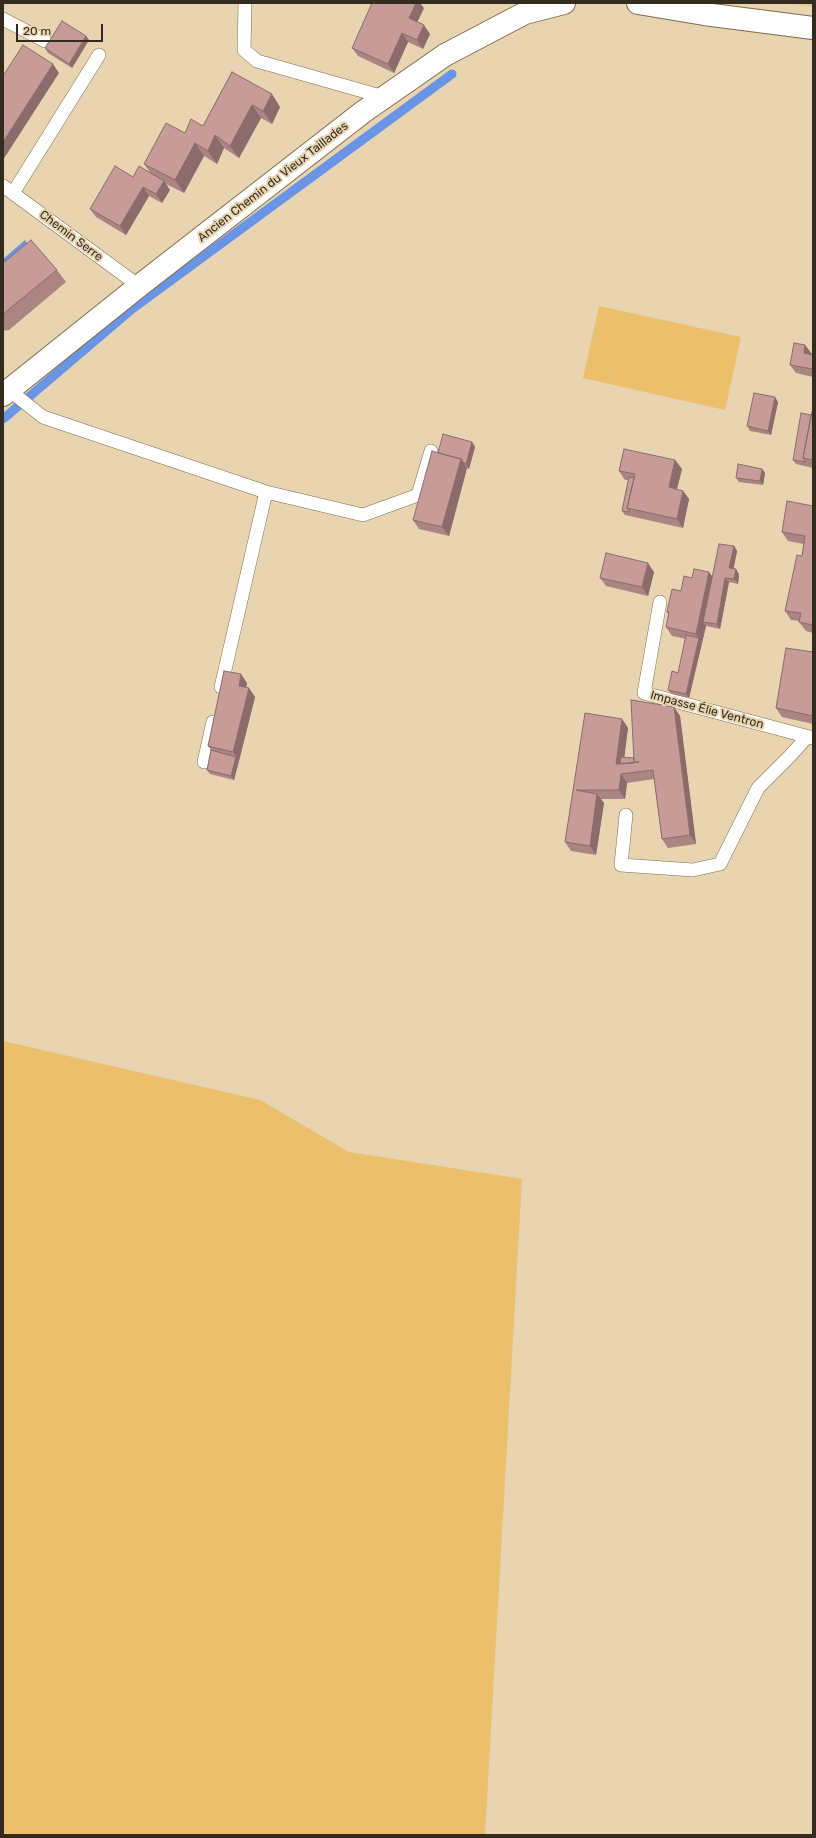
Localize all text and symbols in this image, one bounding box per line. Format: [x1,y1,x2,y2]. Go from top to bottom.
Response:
scale bar [18,16,105,42]
text: 20 m [23,24,51,38]
street label: Ancien Chemin du Vieux Taillades [195,119,351,245]
street label: Chemin Serre [36,207,106,265]
street label: Impasse Élie Ventron [649,688,765,732]

